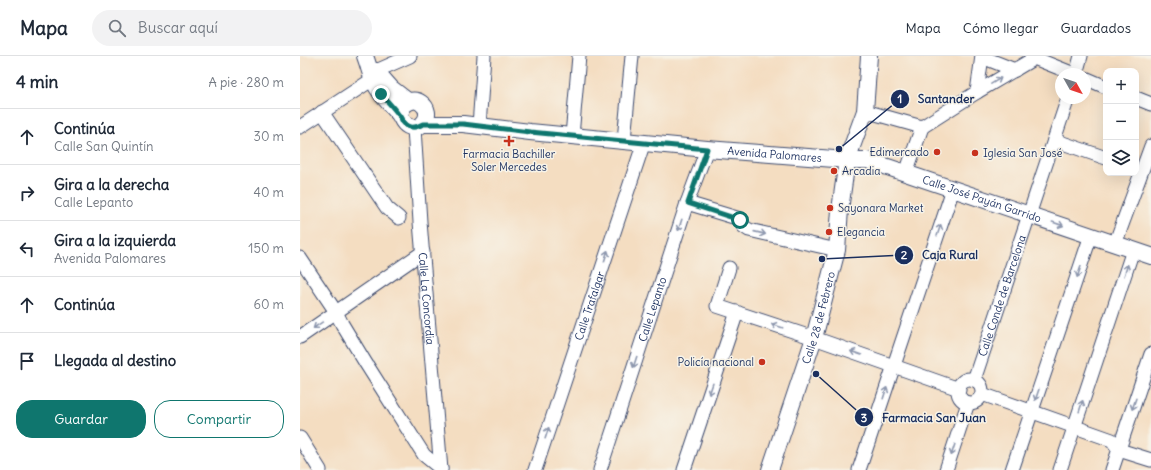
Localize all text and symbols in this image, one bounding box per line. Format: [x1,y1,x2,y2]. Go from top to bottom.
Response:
search box [92,10,372,46]
text: Mapa [20,16,68,40]
icon: search [106,17,128,39]
text: Buscar aquí [138,18,218,37]
text: Mapa [906,19,941,37]
text: Cómo llegar [963,19,1039,37]
text: Guardados [1061,19,1131,37]
north arrow [1055,68,1091,104]
map controls [1103,68,1139,176]
button: + [1103,68,1139,104]
text: 4 min [16,71,58,93]
text: A pie · 280 m [208,74,284,91]
one-way arrow [990,76,1002,84]
route end [372,85,390,103]
callout: Santander [890,87,982,111]
text: 1 [898,91,902,106]
text: Santander [918,91,974,106]
button: − [1103,104,1139,140]
text: Continúa [54,119,115,138]
icon: ahead [16,126,38,148]
text: 30 m [254,128,284,145]
marker: Farmacia Bachiller Soler Mercedes [504,136,514,146]
text: Calle San Quintín [54,138,154,155]
button: layers [1103,140,1139,176]
street label: Avenida Palomares [727,144,822,165]
place label: Edimercado [869,145,929,159]
place label: Iglesia San José [983,146,1063,160]
place label: Farmacia Bachiller Soler Mercedes [463,147,556,174]
marker: Edimercado [932,147,942,157]
marker: Iglesia San José [970,148,980,158]
place label: Arcadia [842,164,880,178]
marker: Arcadia [829,166,839,176]
street label: Calle José Payán Garrido [921,172,1043,225]
text: Gira a la derecha [54,175,169,194]
icon: right [16,182,38,204]
text: 40 m [253,184,284,201]
text: Calle Lepanto [54,194,133,211]
place label: Sayonara Market [838,201,924,215]
marker: Sayonara Market [825,203,835,213]
route start [731,211,749,229]
one-way arrow [676,219,684,231]
one-way arrow [1051,221,1064,228]
one-way arrow [936,224,943,237]
place label: Elegancia [837,225,885,239]
marker: Elegancia [824,227,834,237]
one-way arrow [753,230,766,237]
text: Gira a la izquierda [54,231,176,250]
street label: Calle Conde de Barcelona [975,233,1029,358]
icon: left [16,238,38,260]
text: 150 m [248,240,284,257]
callout: Caja Rural [894,243,986,267]
text: 2 [901,247,908,262]
text: Caja Rural [922,247,978,262]
text: Avenida Palomares [54,250,166,267]
one-way arrow [603,250,610,263]
street label: Calle La Concordia [416,252,437,345]
one-way arrow [1123,264,1131,276]
one-way arrow [1074,266,1082,278]
street label: Calle Trafalgar [572,269,608,342]
street label: Calle 28 de Febrero [799,270,838,366]
street label: Calle Lepanto [635,275,669,343]
icon: ahead [16,294,38,316]
text: Continúa [54,295,115,314]
text: 60 m [253,296,284,313]
one-way arrow [313,321,324,329]
one-way arrow [771,321,783,329]
one-way arrow [850,348,862,356]
icon: arrive [16,350,38,372]
text: Llegada al destino [54,351,176,370]
place label: Policía nacional [678,355,754,369]
one-way arrow [631,356,639,368]
marker: Policía nacional [757,357,767,367]
one-way arrow [707,382,714,395]
one-way arrow [881,388,889,400]
one-way arrow [1033,389,1040,402]
one-way arrow [1130,397,1137,410]
button: Guardar [16,400,146,438]
button: Compartir [154,400,284,438]
one-way arrow [1078,400,1085,413]
callout: Farmacia San Juan [854,405,994,429]
text: 3 [861,410,868,425]
text: Farmacia San Juan [882,410,986,425]
one-way arrow [544,427,551,440]
one-way arrow [948,443,956,455]

